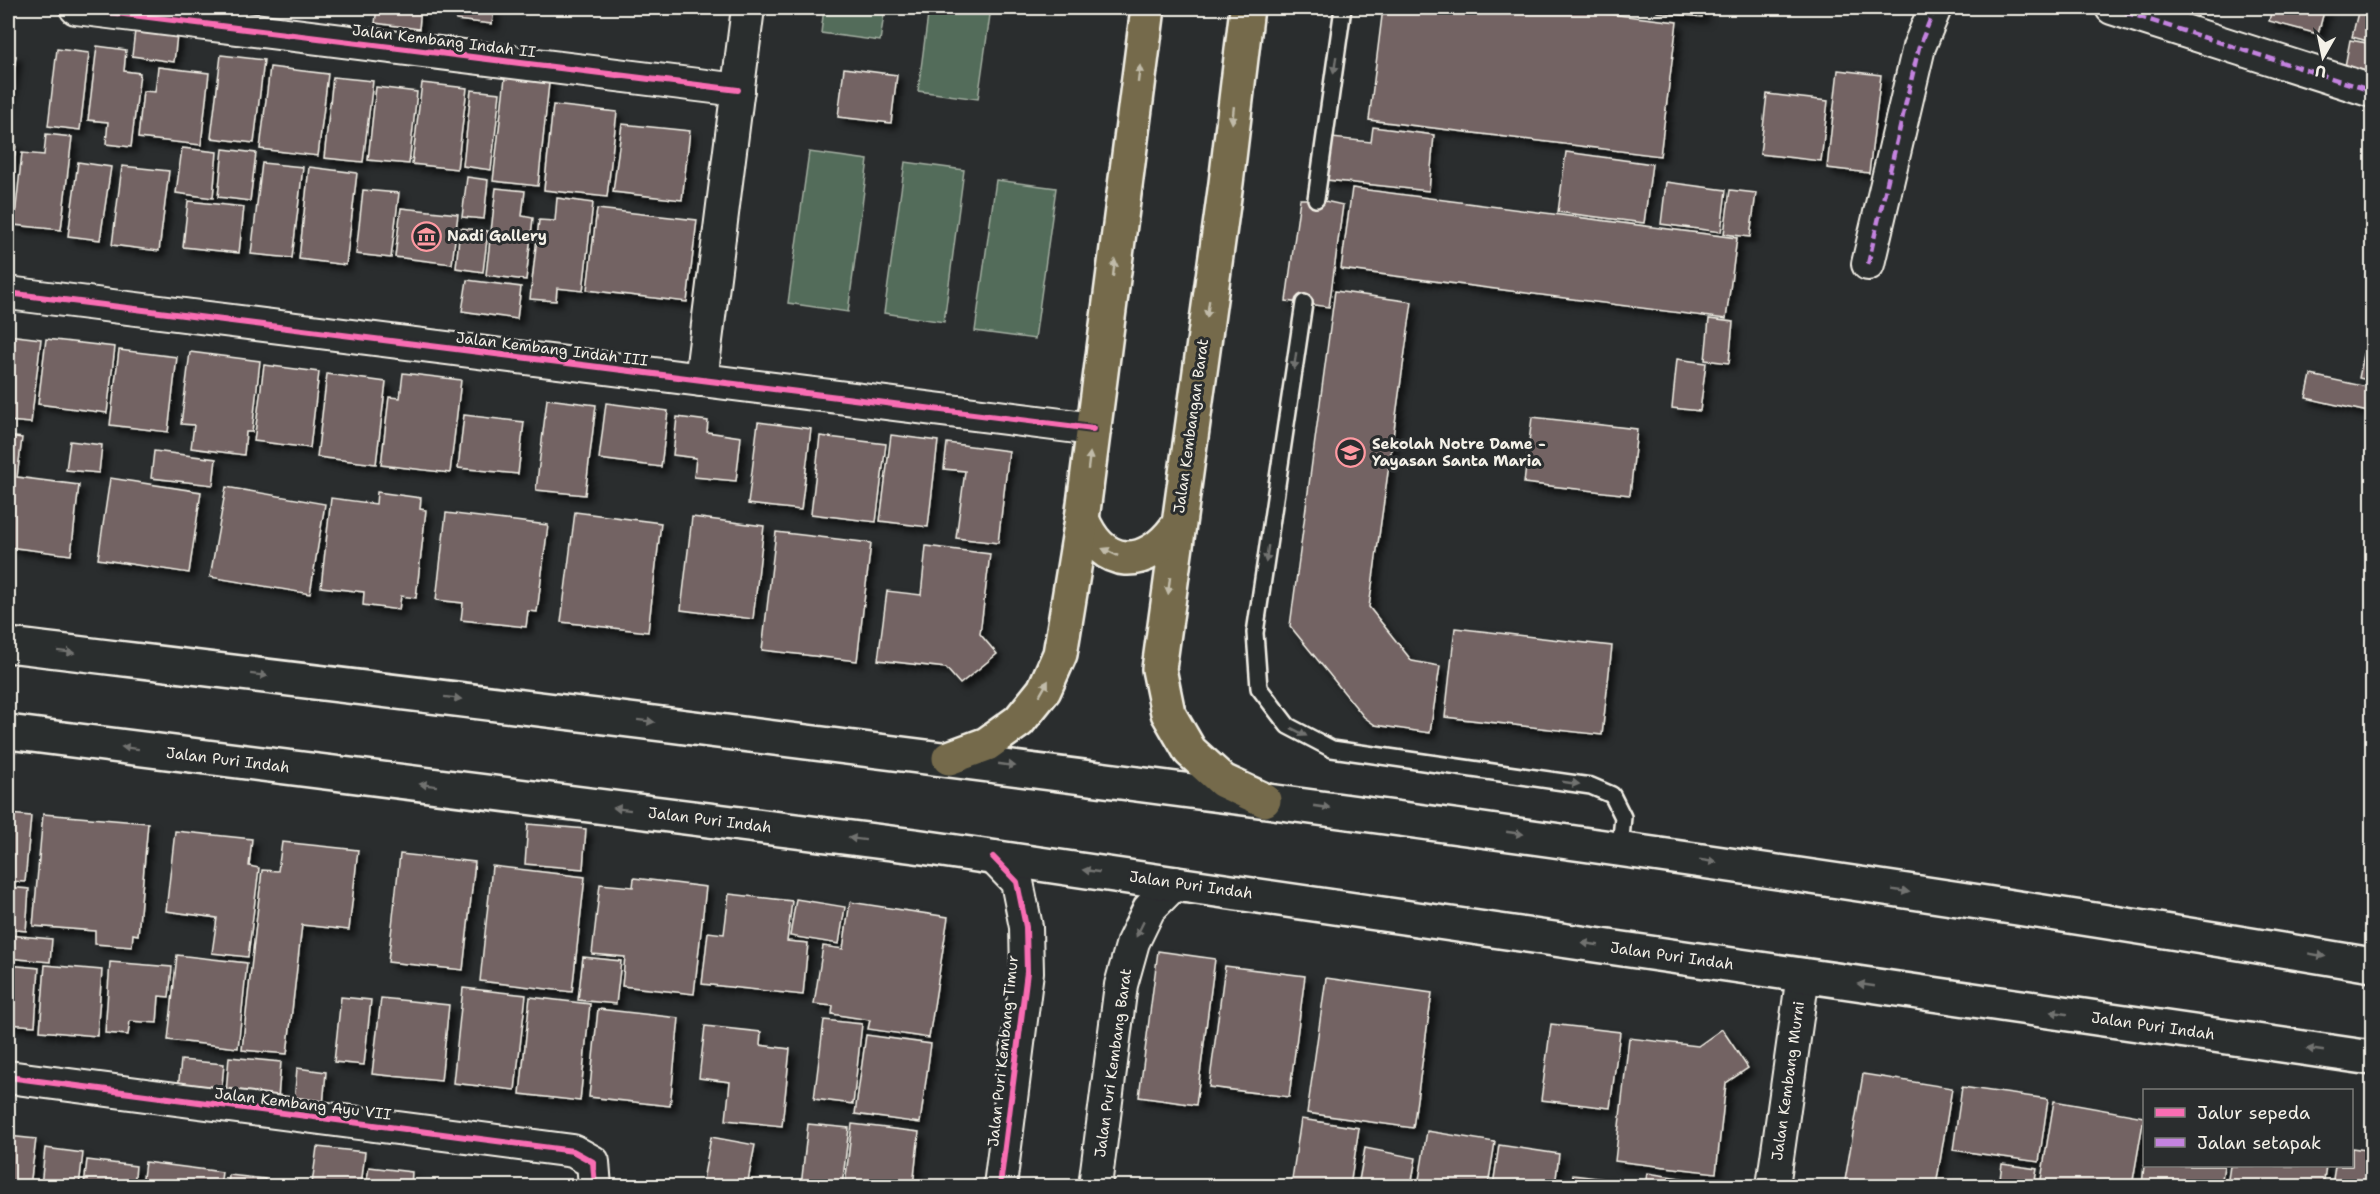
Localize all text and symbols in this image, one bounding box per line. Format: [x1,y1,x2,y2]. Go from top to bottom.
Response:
street label: Jalan Kembang Indah II [351,20,537,62]
north arrow [2293,27,2353,87]
one-way arrow [1330,56,1339,75]
text: U [2314,60,2328,83]
one-way arrow [1134,65,1143,84]
one-way arrow [1228,106,1238,125]
museum icon: Nadi Gallery [410,220,442,252]
place label: Nadi Gallery [447,226,547,246]
one-way arrow [1109,258,1119,277]
one-way arrow [1204,299,1213,318]
street label: Jalan Kembang Indah III [455,327,649,371]
street label: Jalan Kembangan Barat [1169,337,1213,515]
one-way arrow [1291,352,1300,371]
place label: Sekolah Notre Dame - Yayasan Santa Maria [1372,434,1546,471]
school or university icon: Sekolah Notre Dame - Yayasan Santa Maria [1335,437,1367,469]
one-way arrow [1085,452,1094,471]
one-way arrow [1262,545,1271,564]
one-way arrow [1101,547,1119,557]
one-way arrow [1164,577,1174,596]
one-way arrow [56,647,75,656]
one-way arrow [250,670,269,680]
one-way arrow [1039,679,1049,696]
one-way arrow [443,693,462,703]
one-way arrow [637,717,656,726]
one-way arrow [1291,727,1308,737]
street label: Jalan Puri Indah [165,742,291,778]
one-way arrow [121,743,140,752]
one-way arrow [998,761,1017,770]
one-way arrow [1562,779,1581,788]
one-way arrow [419,780,438,790]
street label: Jalan Puri Indah [647,802,773,838]
one-way arrow [1312,803,1331,812]
one-way arrow [612,804,631,814]
one-way arrow [1505,829,1524,838]
one-way arrow [847,834,866,843]
one-way arrow [1698,857,1717,866]
one-way arrow [1082,866,1101,876]
street label: Jalan Puri Indah [1128,866,1254,904]
one-way arrow [1891,886,1910,895]
one-way arrow [1135,920,1145,938]
street label: Jalan Puri Indah [1609,937,1735,975]
one-way arrow [1581,939,1600,948]
one-way arrow [2307,951,2326,960]
street label: Jalan Puri Kembang Timur [983,954,1023,1148]
street label: Jalan Puri Kembang Barat [1090,967,1136,1159]
one-way arrow [1857,980,1876,989]
street label: Jalan Kembang Murni [1767,1000,1809,1162]
street label: Jalan Puri Indah [2090,1007,2216,1045]
one-way arrow [2050,1008,2069,1017]
one-way arrow [2305,1045,2324,1054]
street label: Jalan Kembang Ayu VII [213,1083,393,1125]
legend [2143,1089,2353,1167]
text: Jalur sepeda [2197,1101,2310,1125]
text: Jalan setapak [2197,1131,2321,1155]

